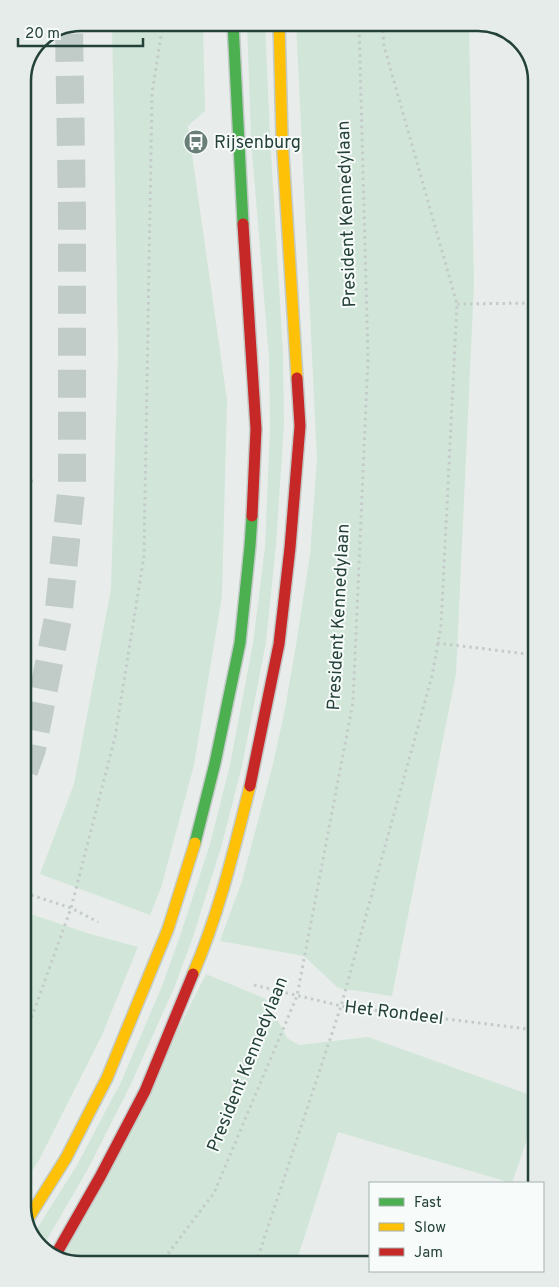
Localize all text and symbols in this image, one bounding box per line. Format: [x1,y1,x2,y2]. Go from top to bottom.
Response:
scale bar [18,15,142,47]
text: 20 m [25,25,60,44]
street label: President Kennedylaan [333,120,362,308]
bus stop icon: Rijsenburg [183,129,209,155]
place label: Rijsenburg [214,132,301,155]
street label: President Kennedylaan [323,523,356,711]
street label: President Kennedylaan [203,974,294,1156]
street label: Het Rondeel [343,996,445,1031]
legend [369,1182,544,1272]
text: Fast [414,1194,442,1213]
text: Slow [414,1219,446,1238]
text: Jam [414,1244,443,1263]

